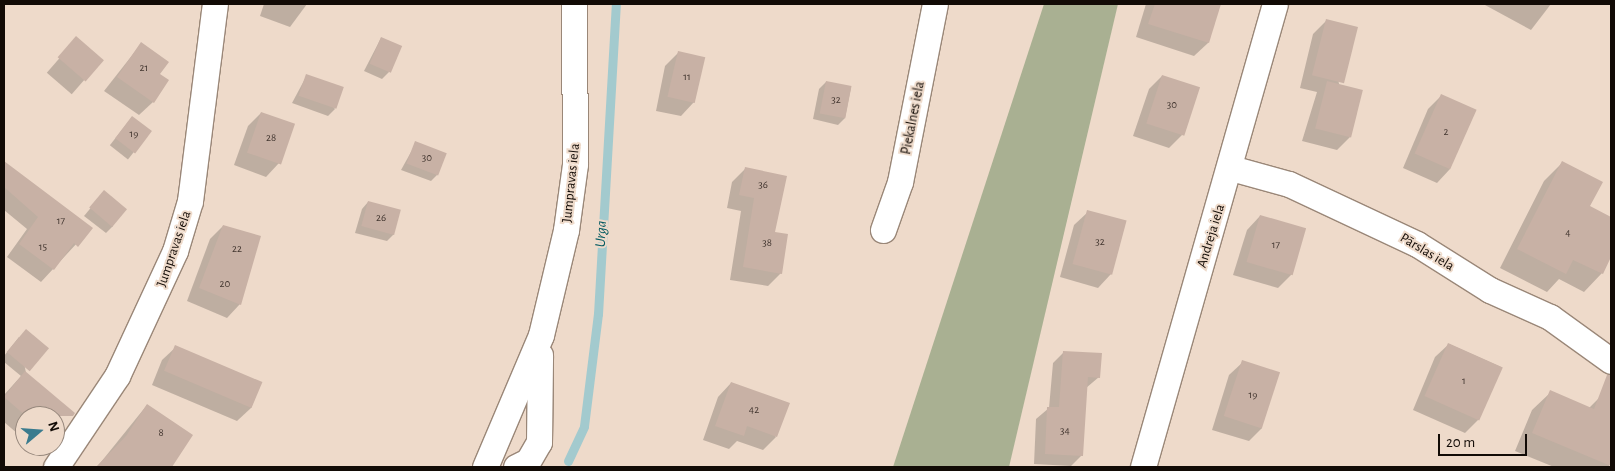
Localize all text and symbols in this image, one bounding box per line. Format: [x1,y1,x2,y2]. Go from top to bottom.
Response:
house number: 21 [140,61,148,75]
house number: 11 [683,70,691,84]
street label: Piekalnes iela [898,80,928,156]
house number: 32 [831,93,841,107]
house number: 30 [1167,98,1177,112]
house number: 2 [1443,125,1449,139]
house number: 19 [130,127,138,141]
house number: 28 [266,131,276,145]
street label: Jumpravas iela [558,143,584,223]
house number: 30 [422,151,432,165]
house number: 36 [758,178,768,192]
street label: Andreja iela [1193,202,1229,270]
street label: Jumpravas iela [153,209,195,289]
house number: 26 [376,211,386,225]
house number: 17 [57,214,65,228]
water label: Urga [591,220,611,248]
house number: 4 [1565,226,1571,240]
street label: Pārslas iela [1397,229,1457,275]
house number: 32 [1095,235,1105,249]
house number: 38 [762,236,772,250]
house number: 17 [1272,238,1280,252]
house number: 15 [39,240,47,254]
house number: 22 [232,242,242,256]
house number: 20 [220,277,230,291]
house number: 1 [1462,374,1466,388]
house number: 19 [1249,388,1257,402]
house number: 42 [749,403,759,417]
north arrow [15,406,65,456]
text: N [45,420,61,433]
house number: 34 [1060,424,1070,438]
scale bar [1440,424,1529,456]
house number: 8 [158,426,164,440]
text: 20 m [1446,435,1475,450]

